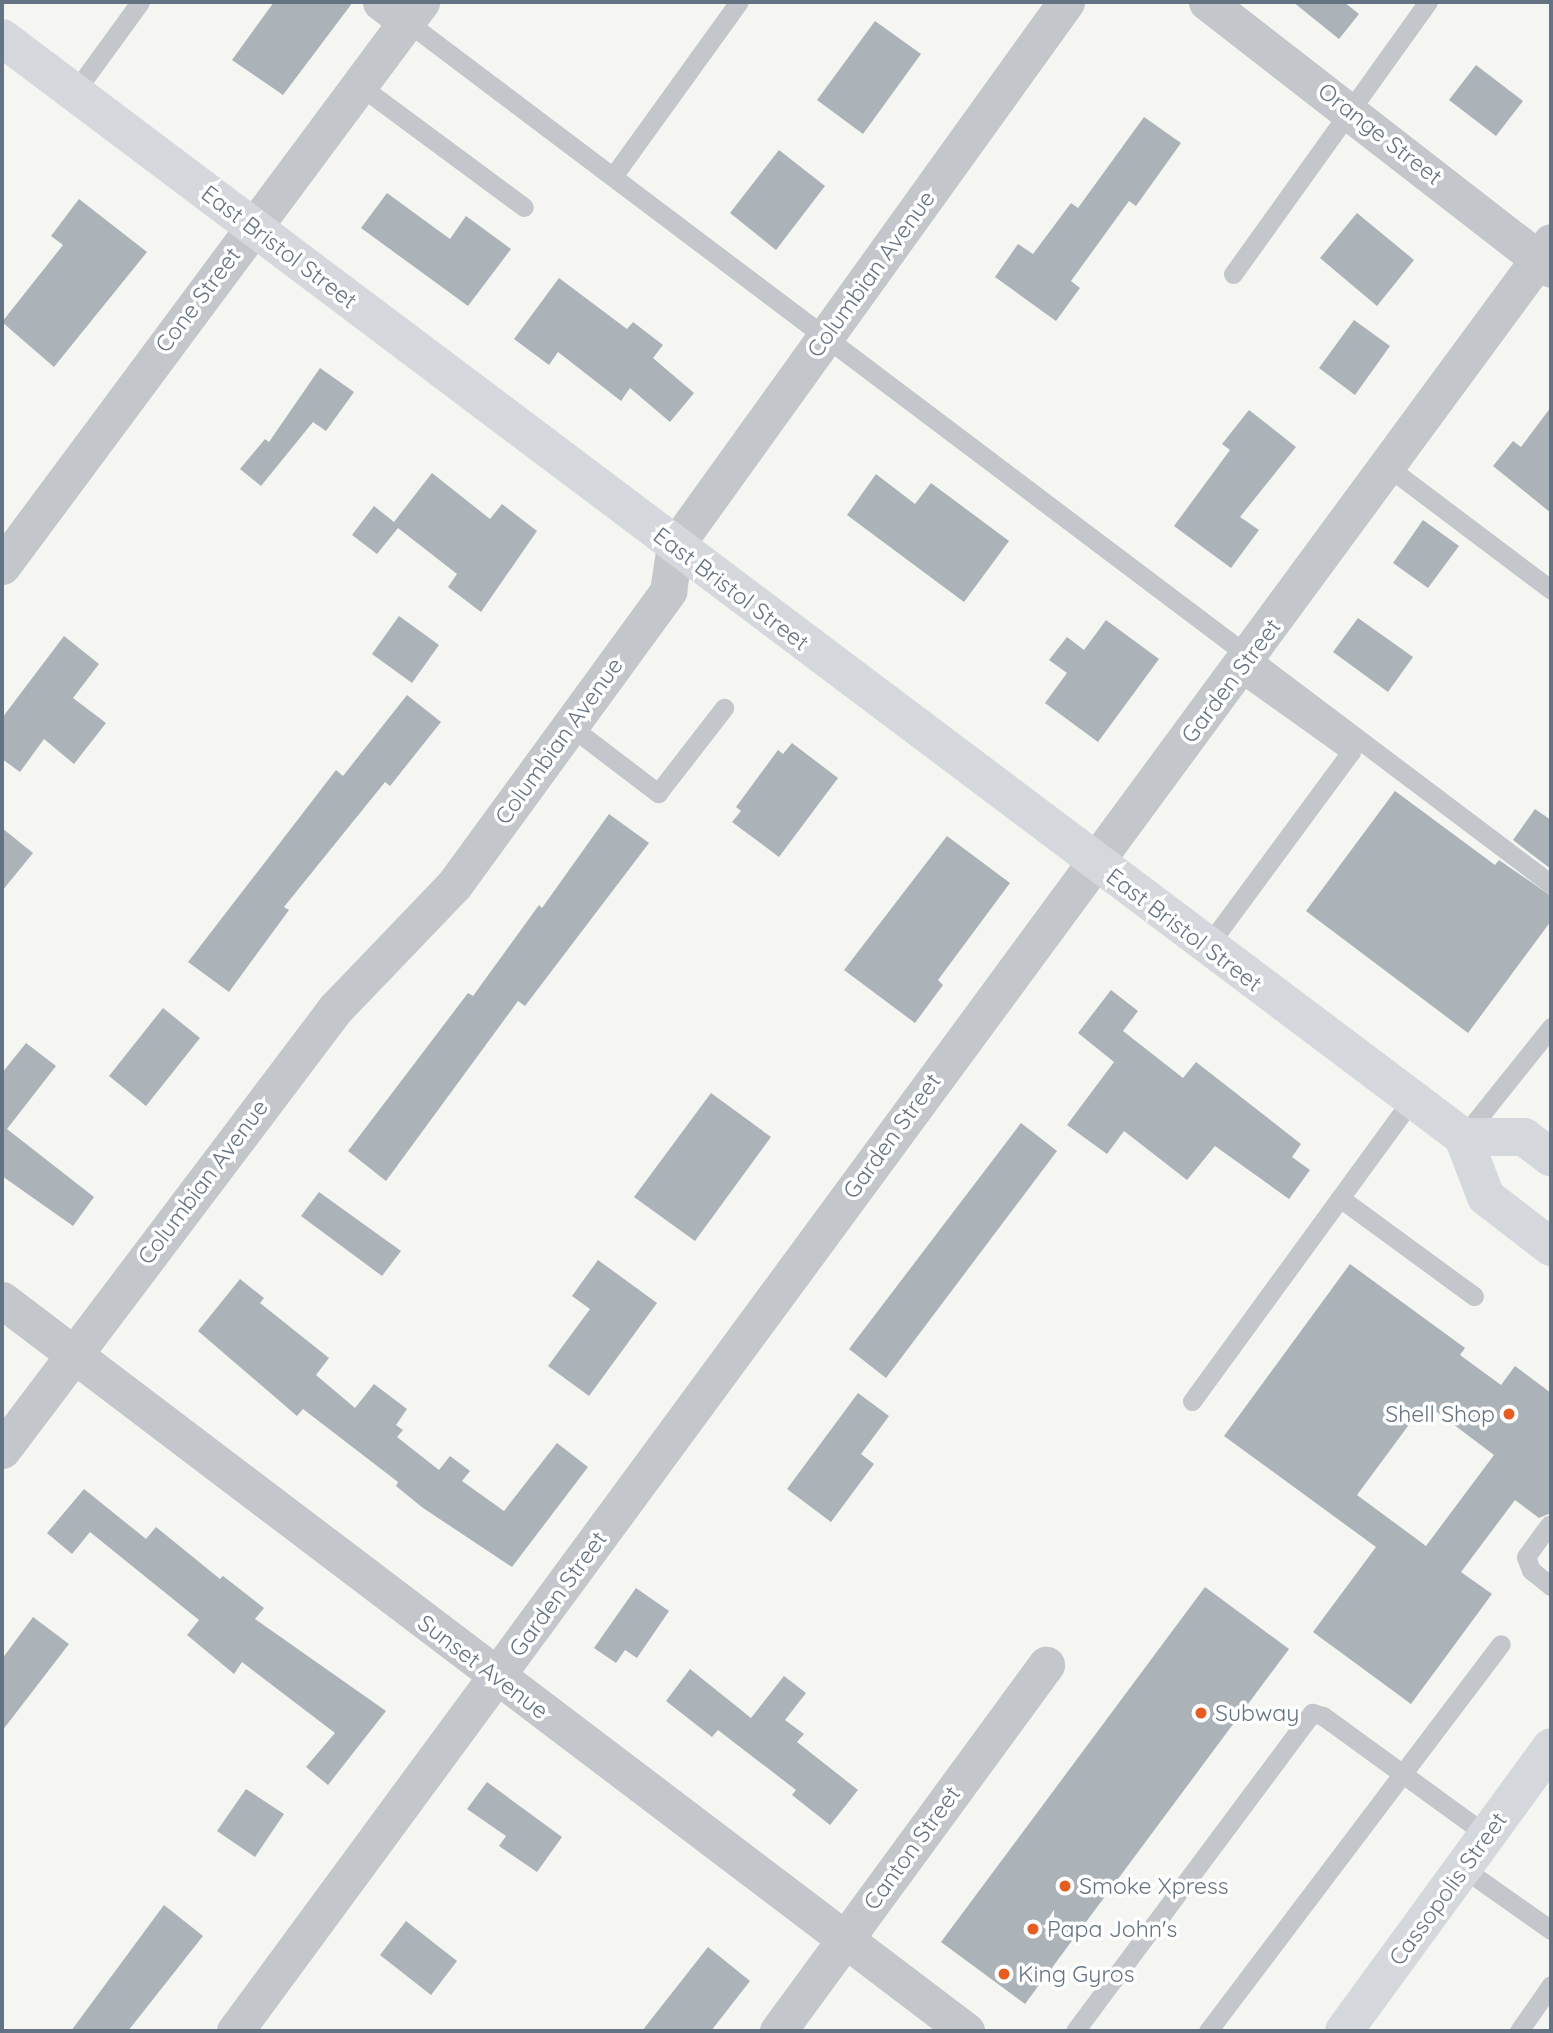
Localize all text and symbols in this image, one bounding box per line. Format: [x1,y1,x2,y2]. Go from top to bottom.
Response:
street label: Orange Street [1313,77,1447,191]
street label: East Bristol Street [196,180,362,314]
street label: Columbian Avenue [801,185,941,363]
street label: Cone Street [150,242,246,358]
street label: East Bristol Street [648,522,814,656]
street label: Garden Street [1175,614,1287,748]
street label: Columbian Avenue [489,652,629,830]
street label: East Bristol Street [1101,863,1267,997]
street label: Garden Street [837,1068,947,1204]
street label: Columbian Avenue [132,1094,274,1270]
place label: Shell Shop [1385,1400,1495,1428]
marker: Shell Shop [1501,1406,1517,1422]
street label: Garden Street [503,1526,613,1662]
street label: Sunset Avenue [412,1609,554,1725]
place label: Subway [1215,1699,1299,1727]
marker: Subway [1193,1705,1209,1721]
street label: Canton Street [858,1781,966,1915]
street label: Cassopolis Street [1383,1807,1513,1971]
place label: Smoke Xpress [1079,1872,1229,1900]
marker: Smoke Xpress [1057,1878,1073,1894]
place label: Papa John's [1047,1915,1177,1943]
marker: Papa John's [1025,1921,1041,1937]
place label: King Gyros [1018,1960,1134,1988]
marker: King Gyros [996,1966,1012,1982]

